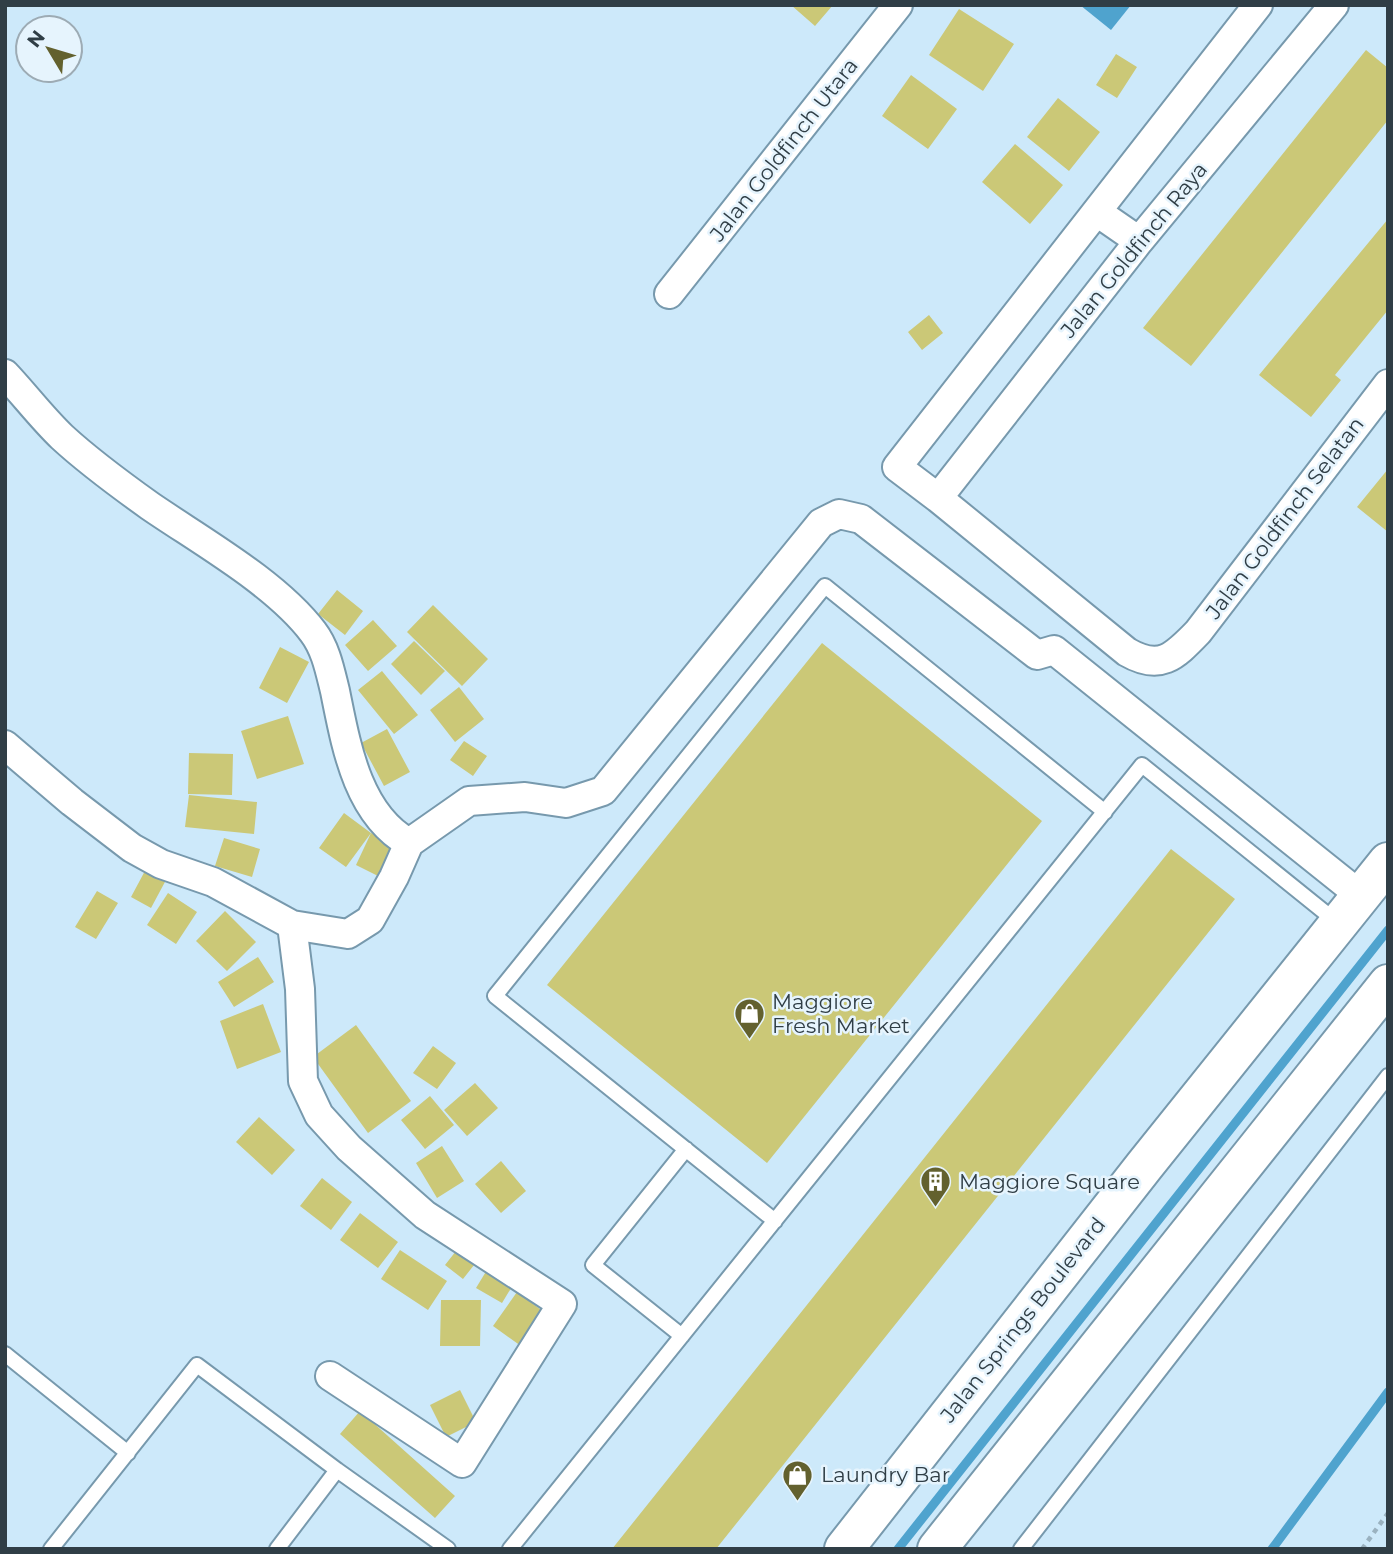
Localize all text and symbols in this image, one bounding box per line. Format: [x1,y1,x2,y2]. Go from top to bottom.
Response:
north arrow [14,14,84,84]
text: N [22,26,50,52]
street label: Jalan Goldfinch Utara [704,53,863,247]
street label: Jalan Goldfinch Raya [1055,157,1212,343]
street label: Jalan Goldfinch Selatan [1200,412,1369,624]
place label: Maggiore Fresh Market [772,989,910,1038]
shop icon: Maggiore Fresh Market [732,997,766,1041]
building icon: Maggiore Square [919,1165,953,1209]
place label: Maggiore Square [959,1169,1140,1194]
street label: Jalan Springs Boulevard [934,1212,1110,1428]
shop icon: Laundry Bar [781,1458,815,1502]
place label: Laundry Bar [821,1462,950,1487]

